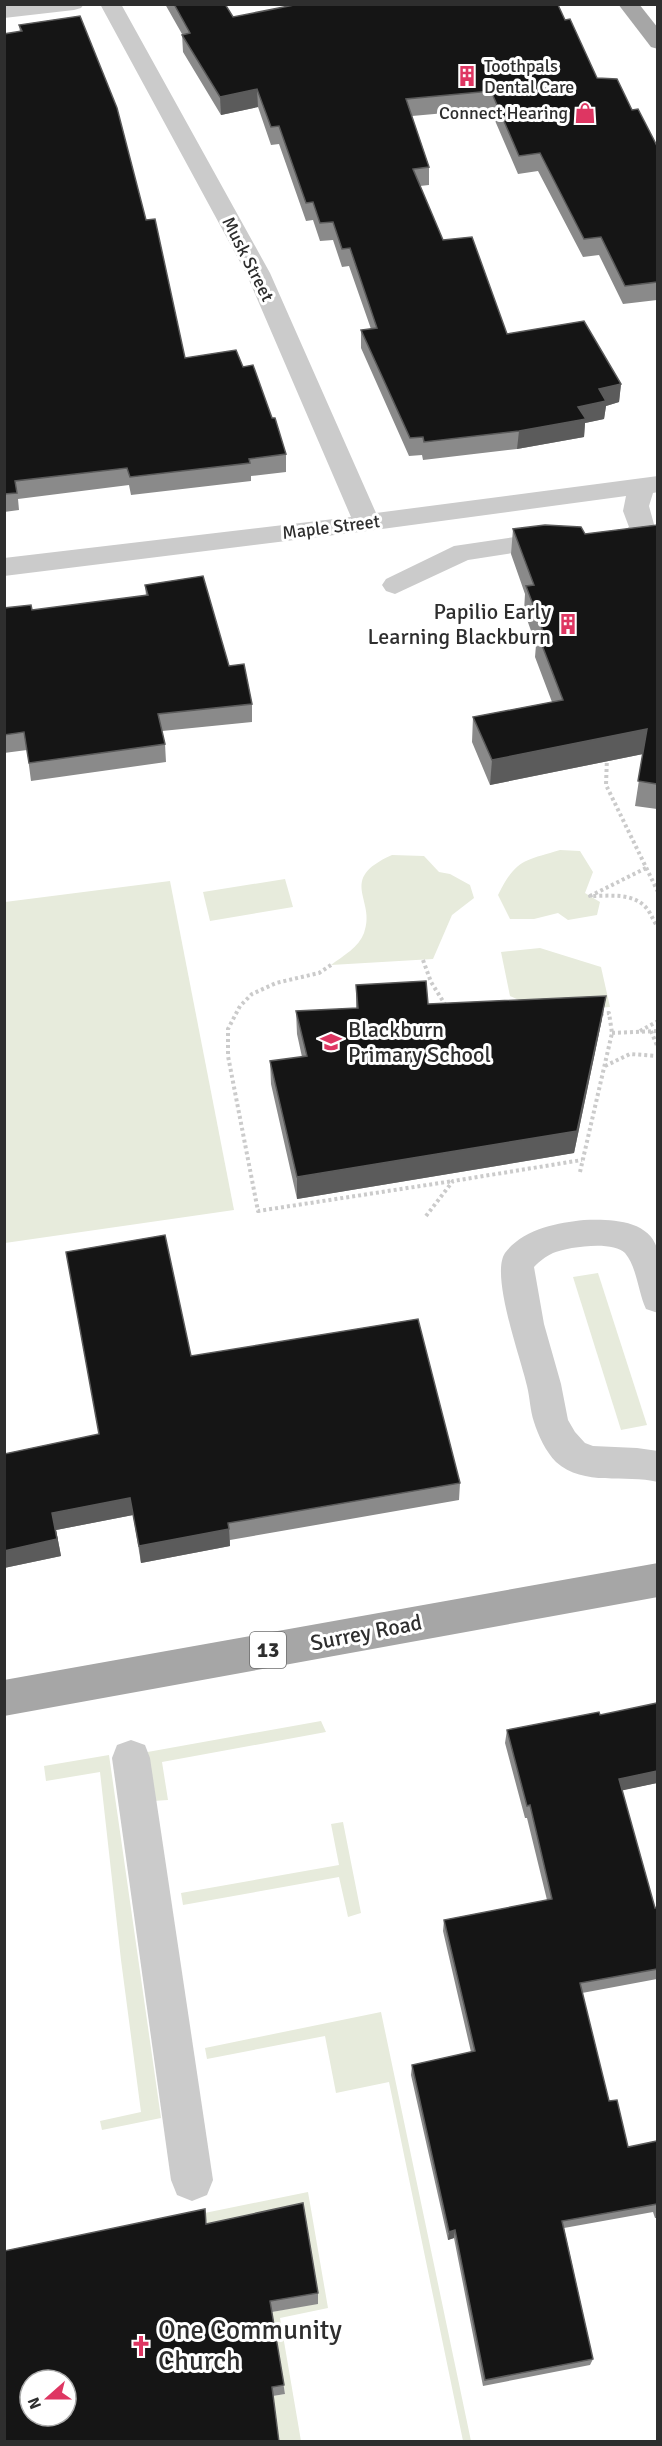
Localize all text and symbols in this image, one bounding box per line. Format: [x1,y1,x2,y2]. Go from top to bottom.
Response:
place label: Toothpals Dental Care [484,55,574,98]
building icon: Toothpals Dental Care [455,64,479,88]
shop icon: Connect Hearing [573,101,597,125]
place label: Connect Hearing [439,102,568,124]
street label: Musk Street [217,213,279,305]
street label: Maple Street [281,510,381,544]
place label: Papilio Early Learning Blackburn [367,598,552,650]
building icon: Papilio Early Learning Blackburn [556,612,580,636]
place label: Blackburn Primary School [348,1016,491,1068]
school or university icon: Blackburn Primary School [319,1030,343,1054]
street label: Surrey Road [308,1608,424,1657]
road number: 13 [250,1632,286,1668]
place label: One Community Church [158,2314,342,2378]
church icon: One Community Church [129,2334,153,2358]
north arrow [18,2368,78,2428]
text: N [24,2394,46,2412]

